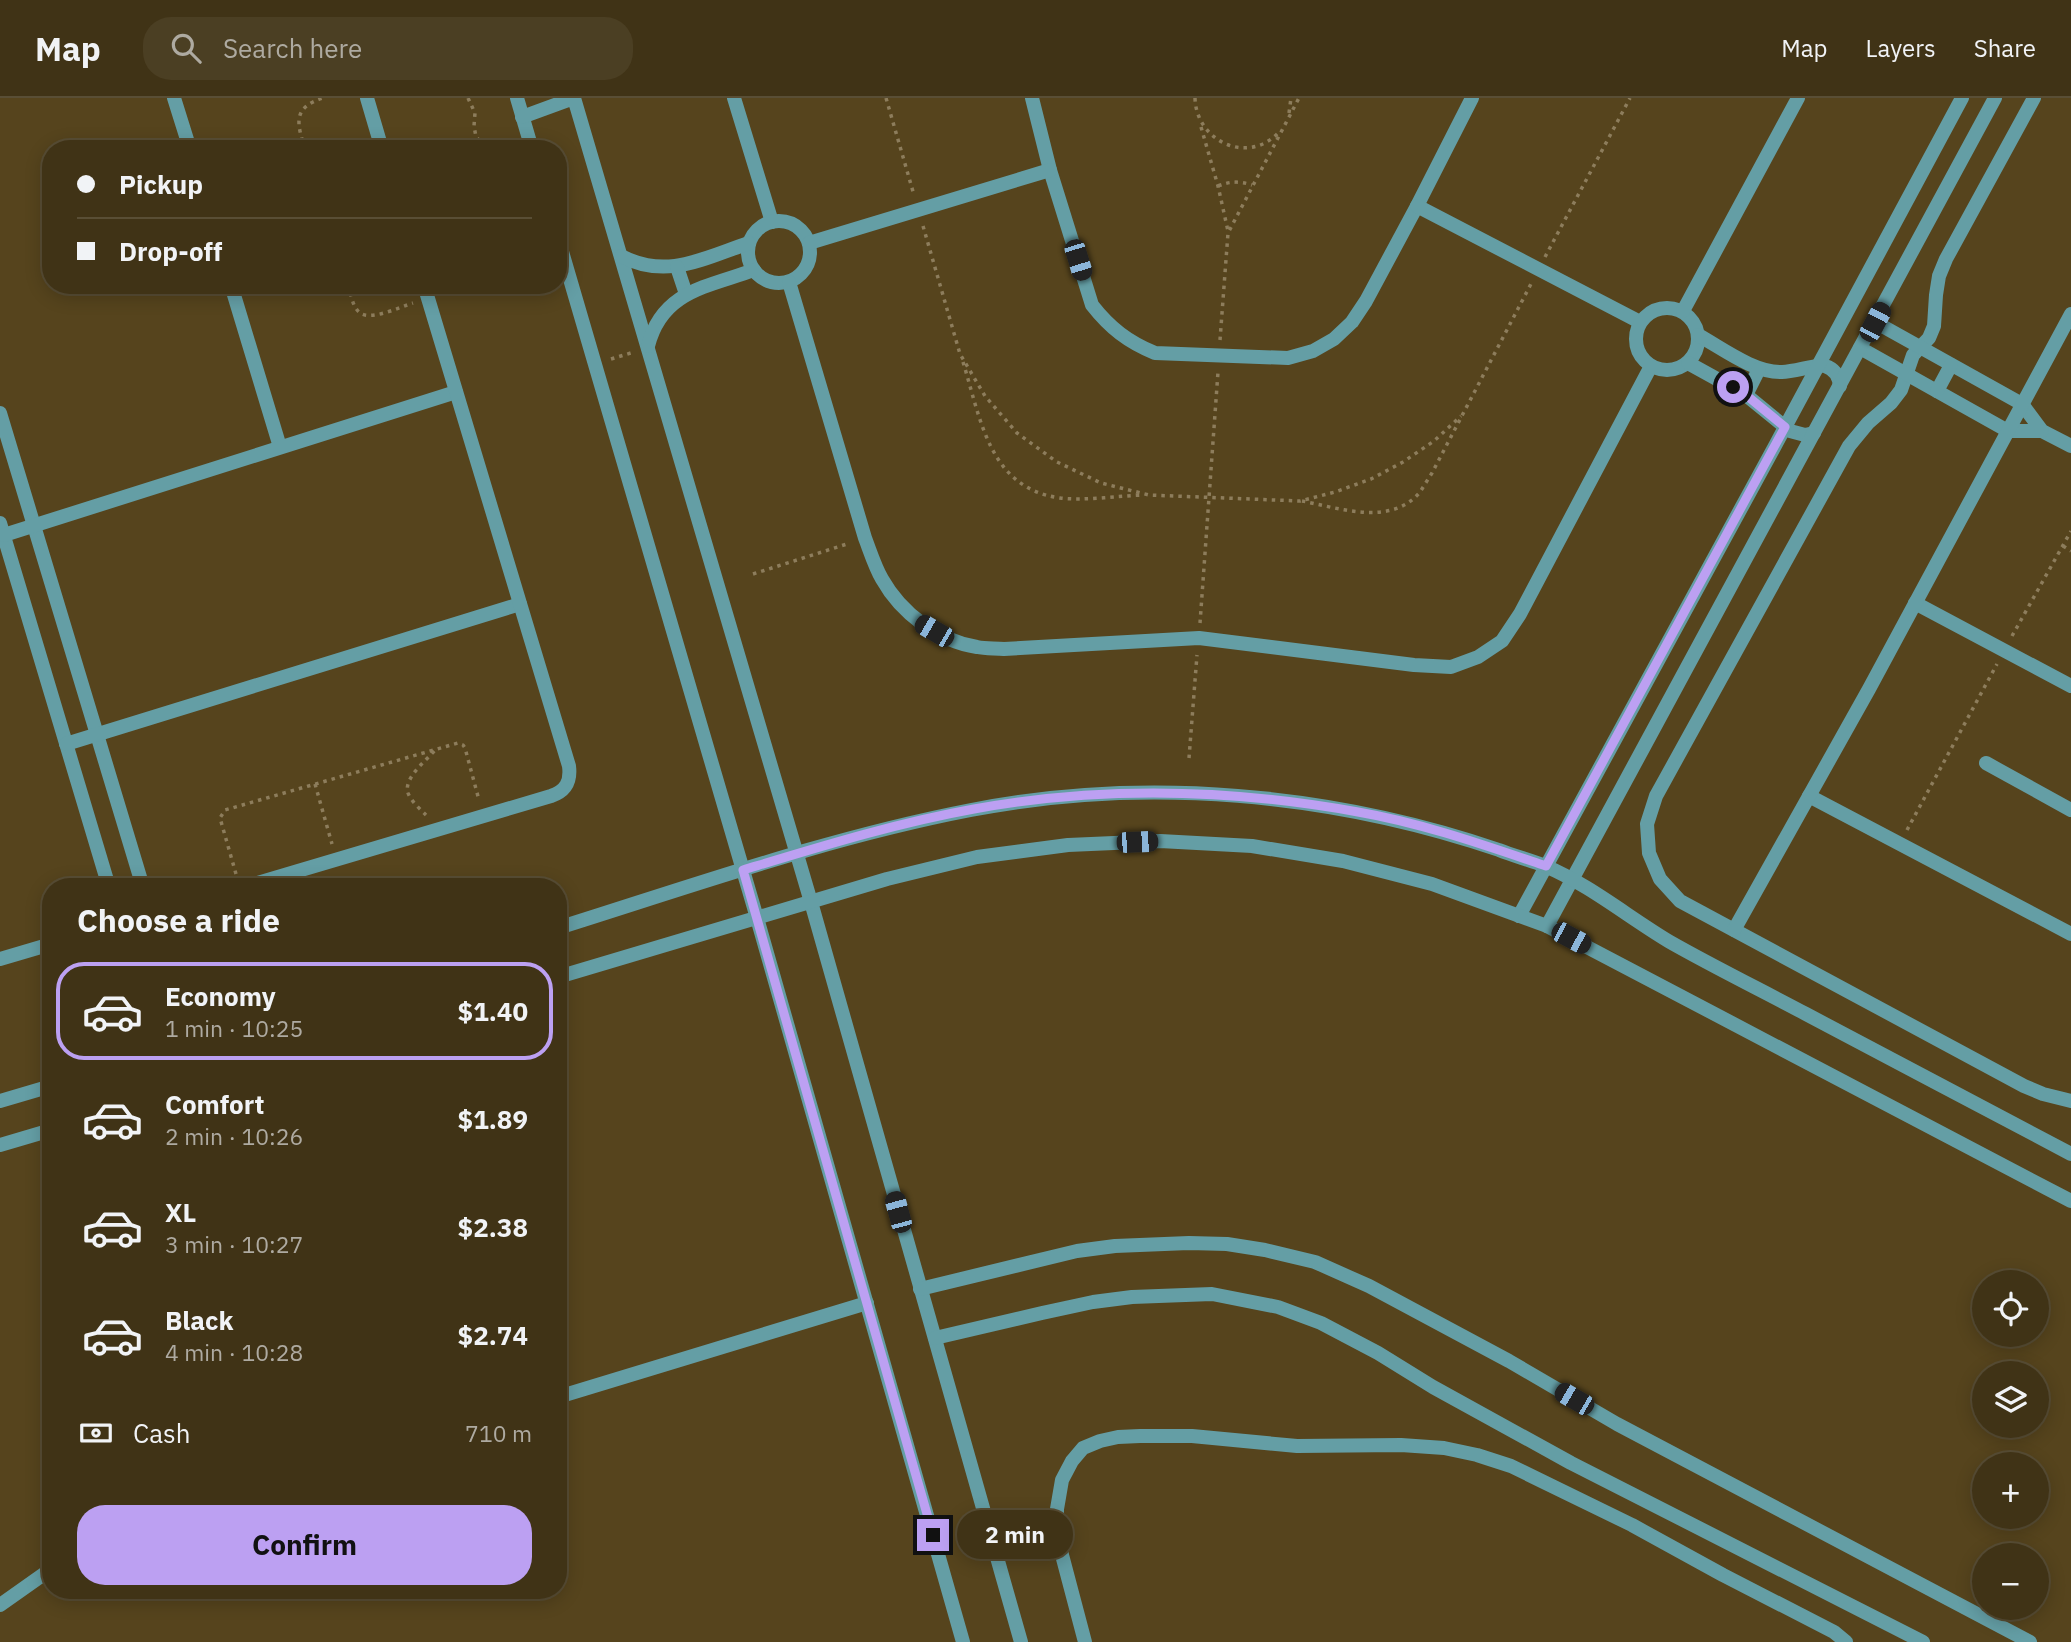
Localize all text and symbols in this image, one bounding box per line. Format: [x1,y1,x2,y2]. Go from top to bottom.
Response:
search box [143,17,633,80]
text: Map [35,27,101,70]
icon: search [167,29,205,67]
text: Search here [223,31,362,65]
text: Map [1781,32,1828,64]
text: Layers [1866,32,1936,64]
text: Share [1974,32,2036,64]
text: Pickup [119,167,203,201]
text: Drop-off [119,234,222,268]
car [1062,237,1095,283]
car [1856,299,1895,345]
route start [1717,371,1749,403]
car [911,611,958,651]
car [1116,831,1159,853]
text: Choose a ride [77,899,280,941]
car [1548,919,1595,957]
text: Economy [165,979,276,1013]
icon: car [81,980,144,1043]
text: $1.40 [458,994,528,1028]
text: 1 min · 10:25 [165,1013,303,1043]
text: Comfort [165,1087,264,1121]
icon: car [81,1088,144,1151]
text: $1.89 [458,1102,528,1136]
text: 2 min · 10:26 [165,1121,303,1151]
car [883,1189,914,1235]
text: XL [165,1195,196,1229]
icon: car [81,1196,144,1259]
text: $2.38 [458,1210,528,1244]
text: 3 min · 10:27 [165,1229,303,1259]
map controls [1972,1270,2049,1620]
button: locate [1972,1270,2049,1347]
text: Black [165,1303,233,1337]
icon: car [81,1304,144,1367]
text: $2.74 [458,1318,528,1352]
text: 4 min · 10:28 [165,1337,303,1367]
button: layers [1972,1361,2049,1438]
car [1551,1379,1598,1419]
icon: cash [77,1414,115,1452]
text: Cash [133,1416,190,1450]
text: 710 m [465,1418,532,1448]
button: + [1972,1452,2049,1529]
button: Confirm [77,1505,532,1585]
callout: 2 min [958,1510,1073,1560]
route end [917,1519,949,1551]
text: 2 min [985,1519,1045,1549]
button: − [1972,1543,2049,1620]

